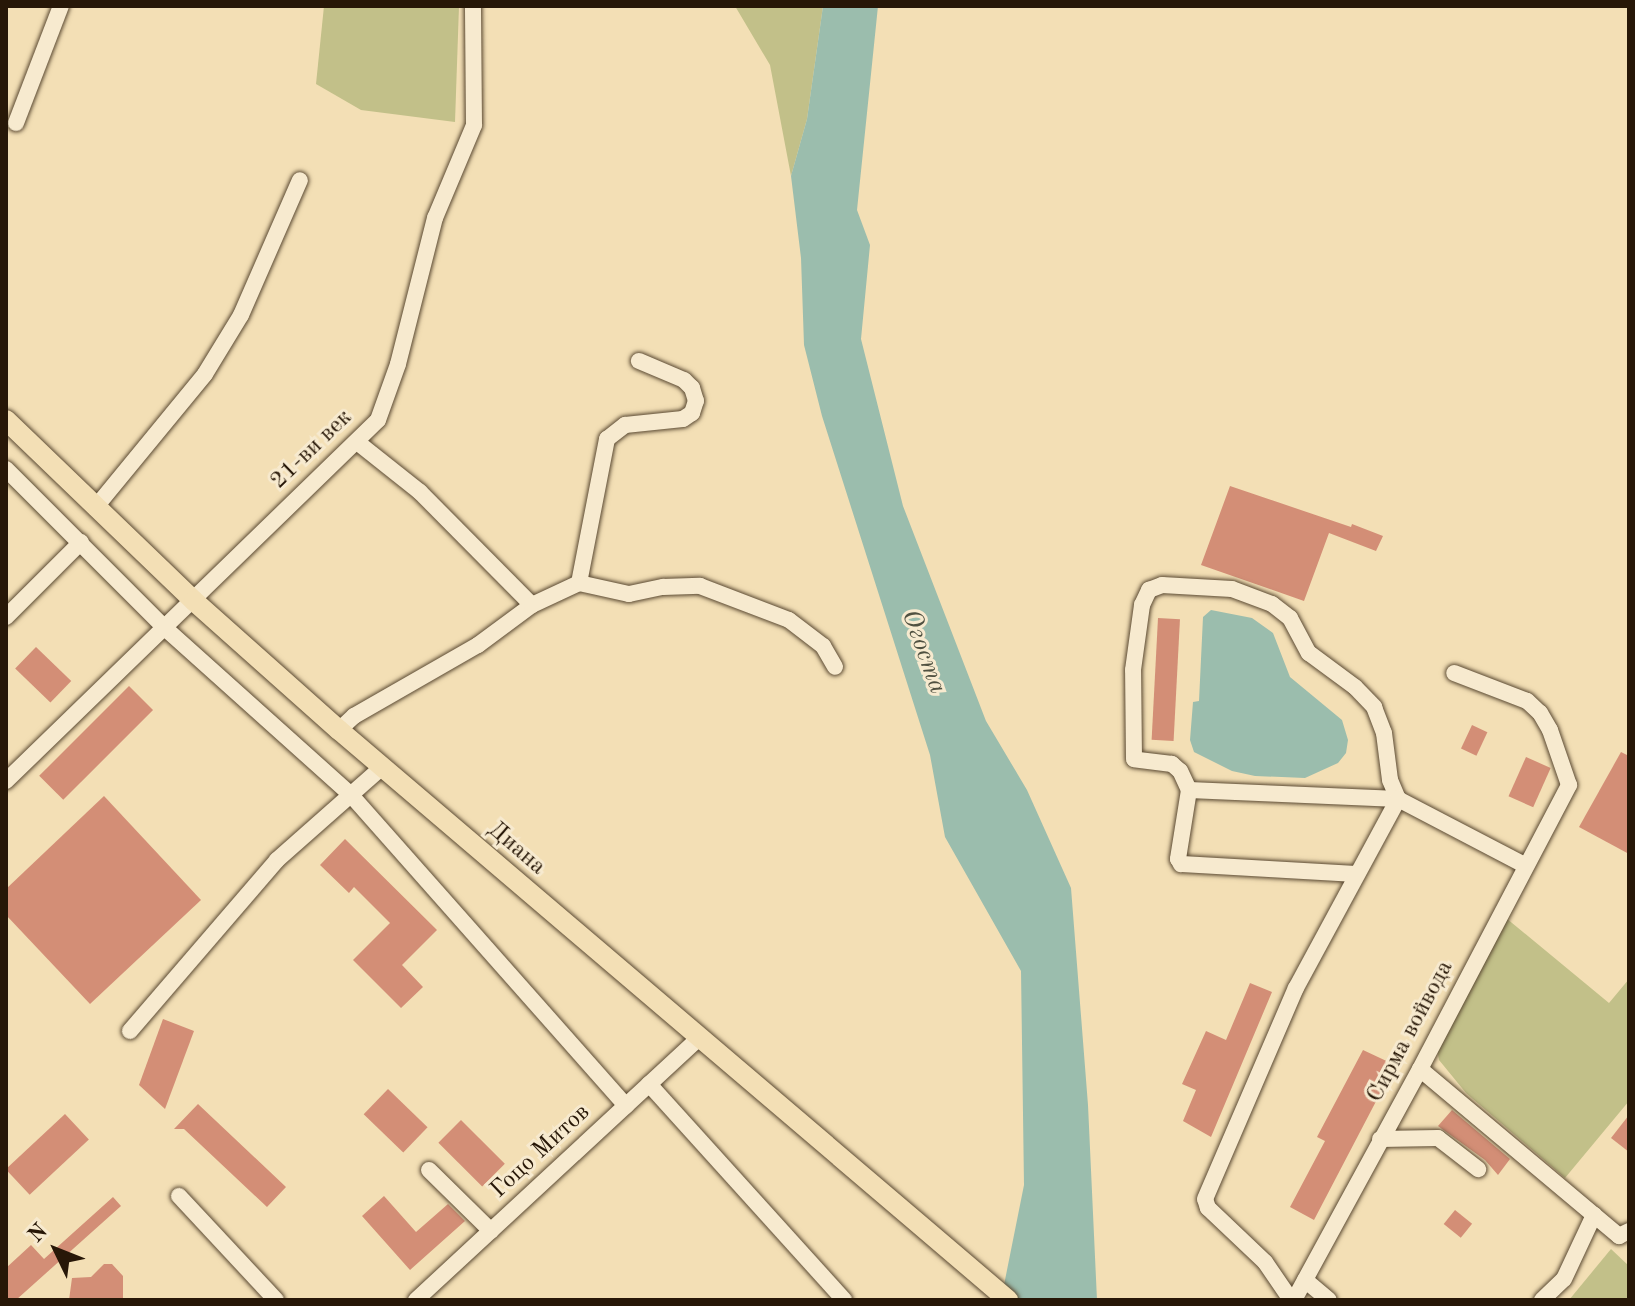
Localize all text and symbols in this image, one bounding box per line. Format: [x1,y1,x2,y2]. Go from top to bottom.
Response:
street label: 21-ви век [265,404,359,496]
water label: Огоста [893,606,953,698]
street label: Диана [481,816,551,882]
street label: Сирма войвода [1362,956,1460,1108]
street label: Гоцо Митов [485,1099,597,1205]
north arrow [16,1210,96,1290]
text: N [25,1220,52,1247]

